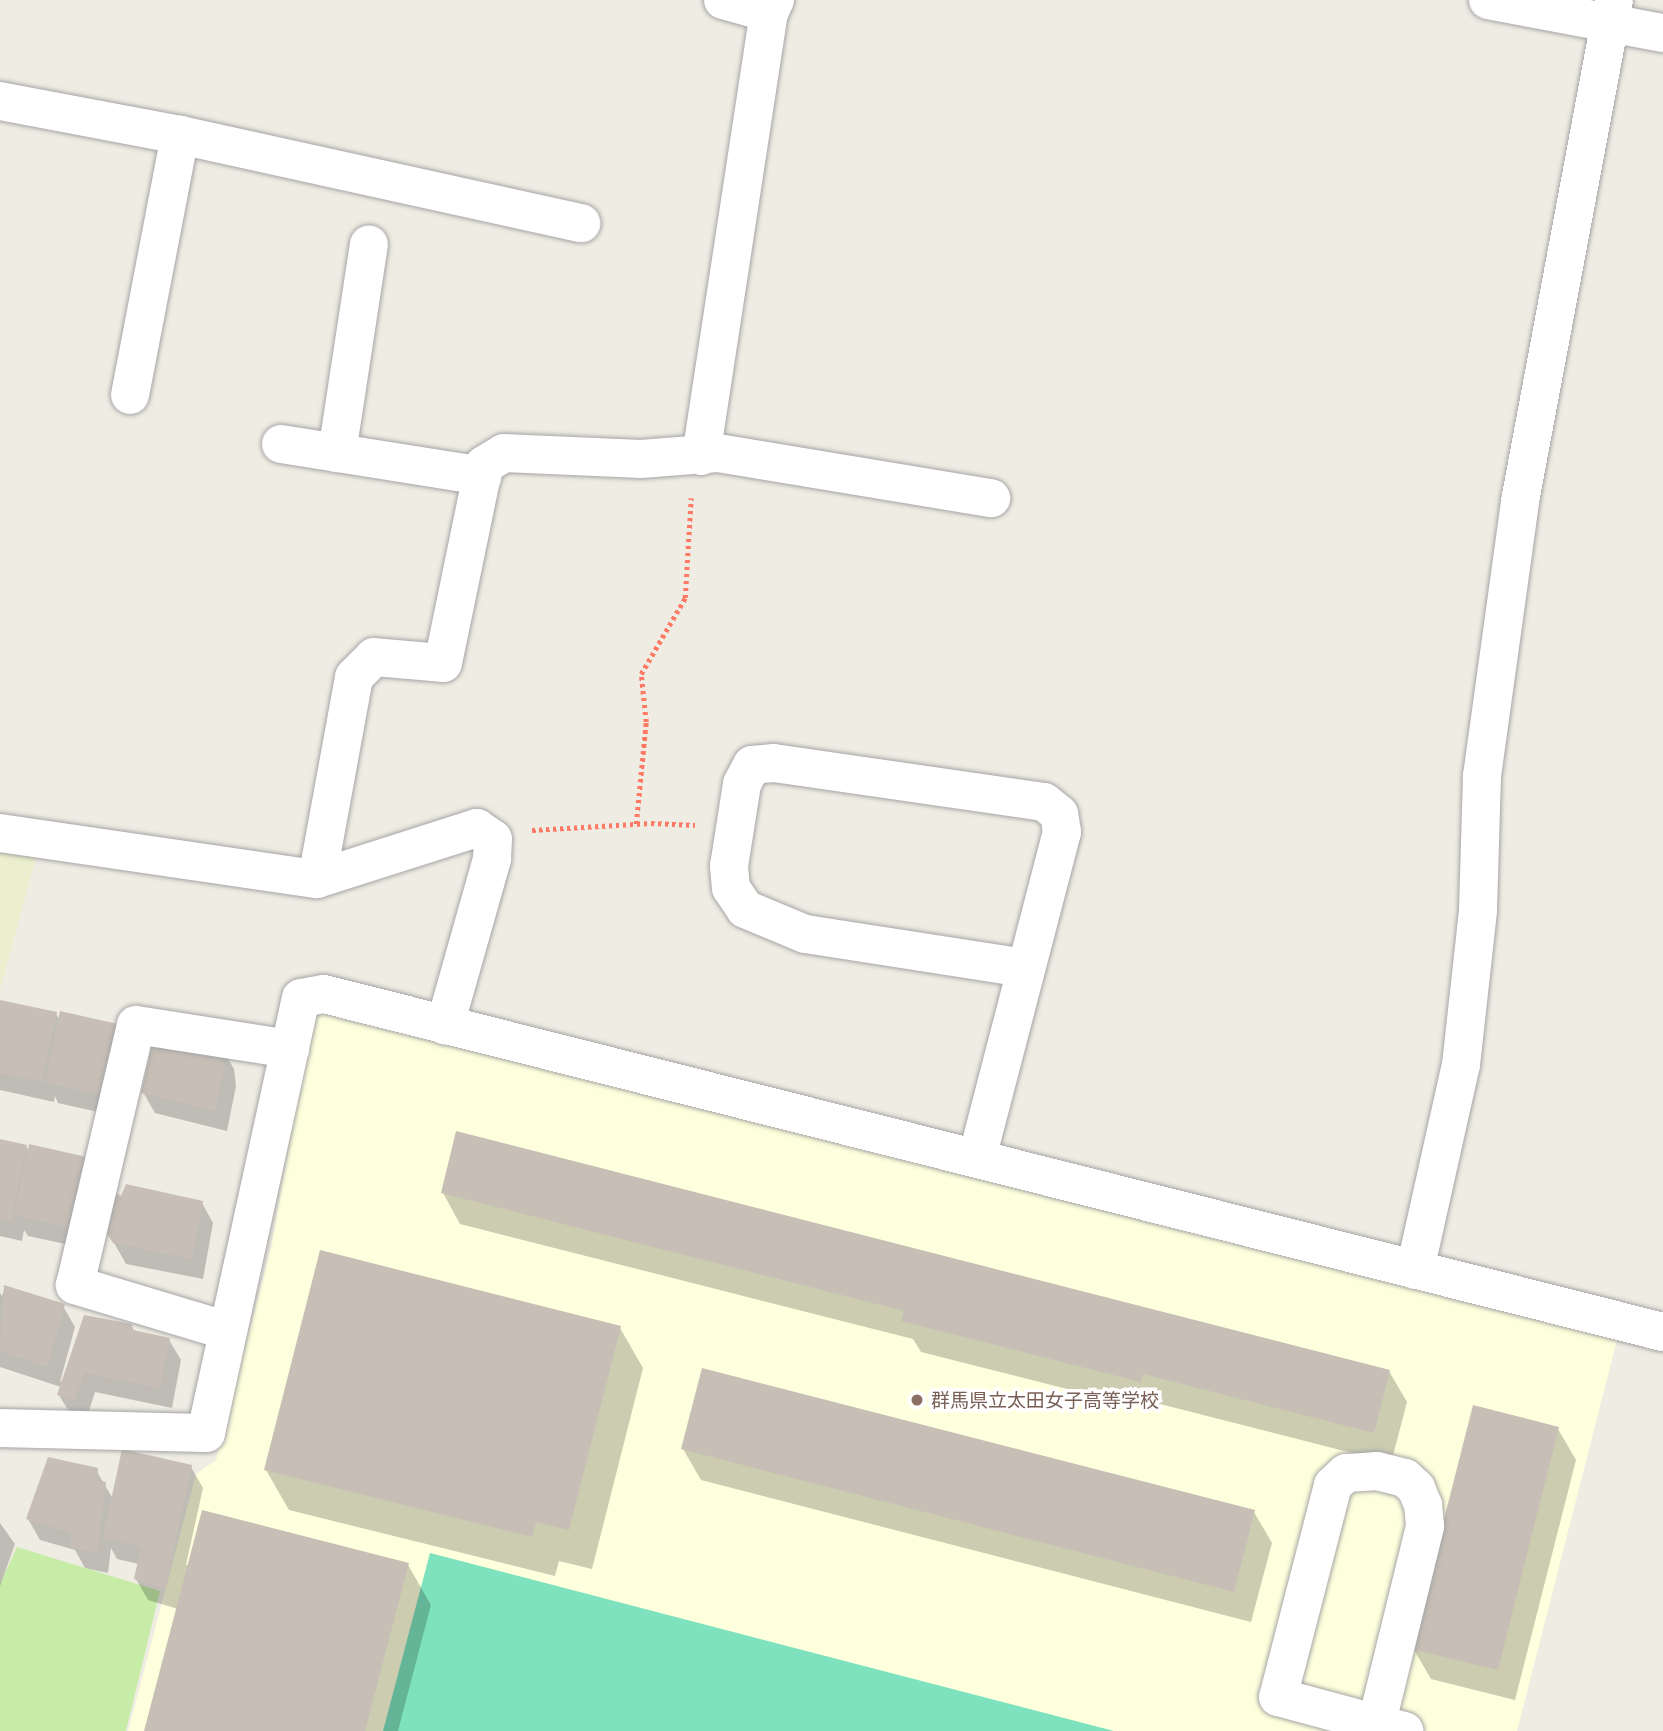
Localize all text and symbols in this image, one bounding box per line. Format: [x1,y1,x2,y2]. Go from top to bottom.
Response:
place label: 群馬県立太田女子高等学校 [931,1389,1159,1411]
marker: 群馬県立太田女子高等学校 [909,1392,925,1408]

